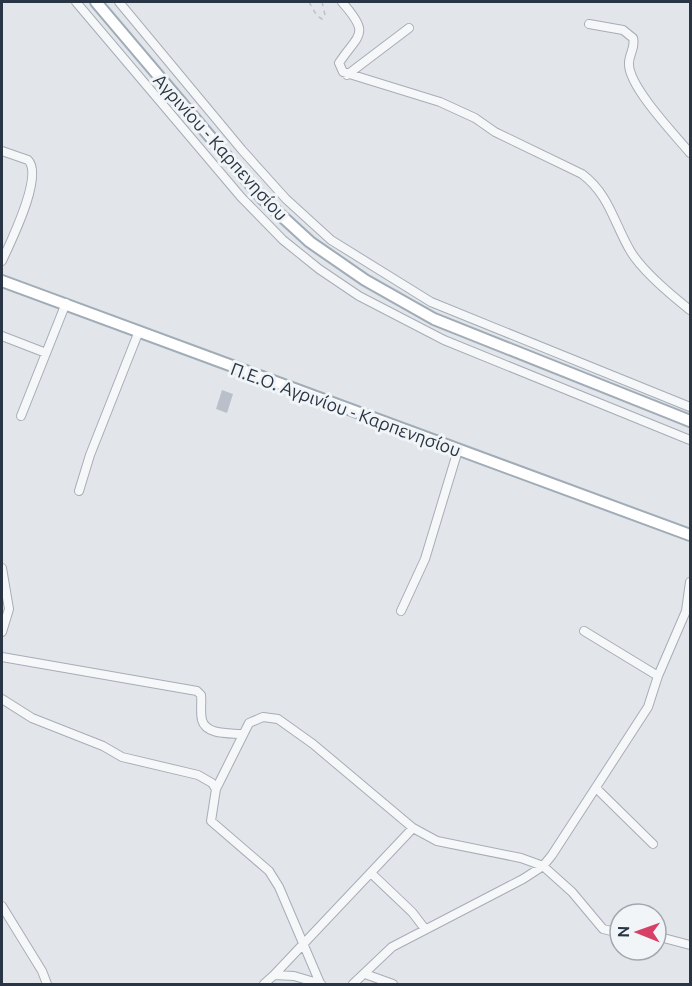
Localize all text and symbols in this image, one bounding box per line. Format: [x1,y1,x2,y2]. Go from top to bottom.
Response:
street label: Αγρινίου - Καρπενησίου [150,70,292,224]
street label: Π.Ε.Ο. Αγρινίου - Καρπενησίου [228,358,464,460]
north arrow [608,902,668,962]
text: N [614,926,632,938]

